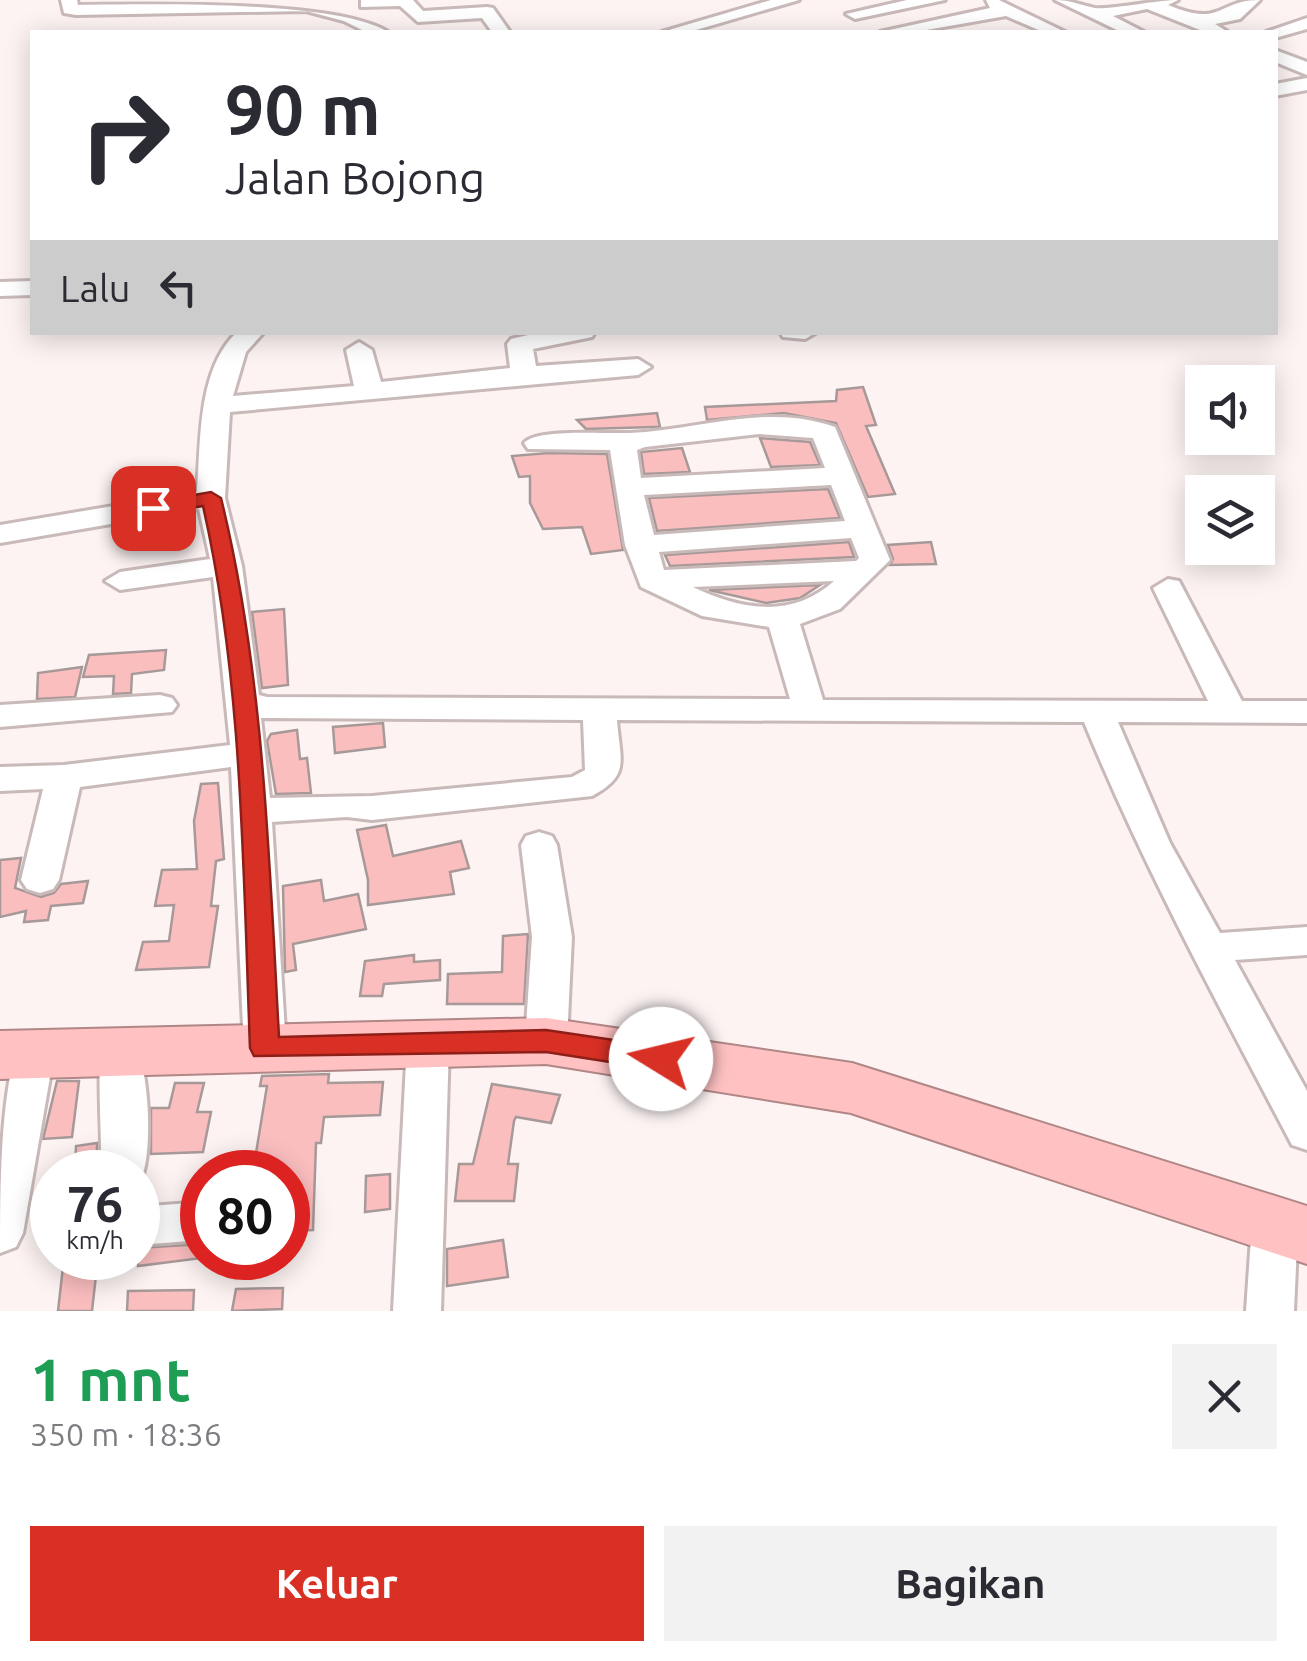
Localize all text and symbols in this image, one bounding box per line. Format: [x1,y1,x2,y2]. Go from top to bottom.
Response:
icon: right [60,70,190,200]
text: 90 m [225,70,381,148]
text: Jalan Bojong [225,152,485,203]
icon: left [151,260,206,315]
text: Lalu [60,267,131,309]
map controls [1185,365,1275,565]
button: sound [1185,365,1275,455]
pin [111,466,196,551]
button: layers [1185,475,1275,565]
icon: arrive [126,481,181,536]
position arrow [609,1007,713,1111]
speed limit sign: 80 [180,1150,310,1280]
text: 76 [67,1175,123,1231]
text: km/h [66,1226,124,1254]
button: close [1172,1344,1277,1449]
text: 1 mnt [30,1345,191,1412]
text: 350 m · 18:36 [30,1416,222,1452]
button: Keluar [30,1526,644,1641]
button: Bagikan [664,1526,1277,1641]

